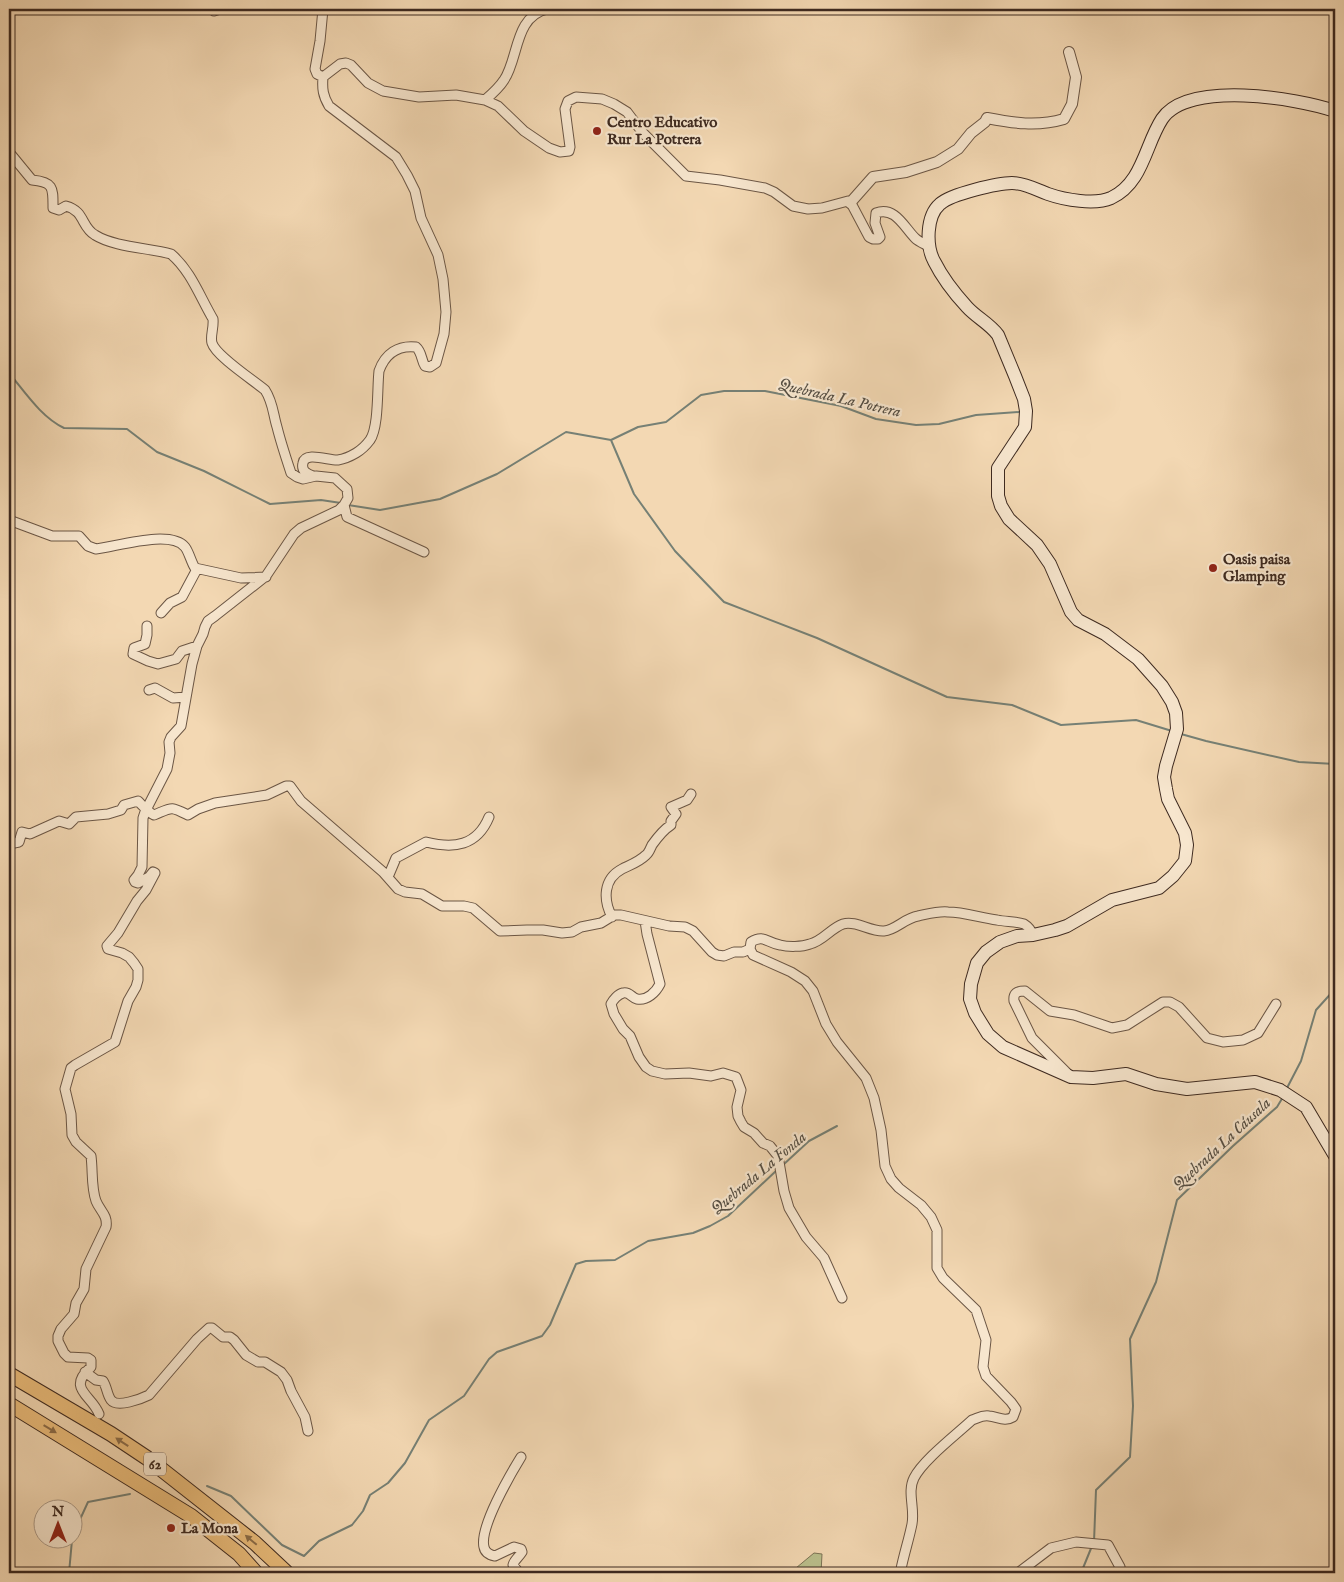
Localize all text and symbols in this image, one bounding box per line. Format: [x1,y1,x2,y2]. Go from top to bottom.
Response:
place label: Centro Educativo Rur La Potrera [607,113,717,149]
marker: Centro Educativo Rur La Potrera [591,125,603,137]
water label: Quebrada La Potrera [777,375,903,423]
place label: Oasis paisa Glamping [1223,550,1291,586]
marker: Oasis paisa Glamping [1207,562,1219,574]
water label: Quebrada La Cáusala [1169,1094,1275,1195]
water label: Quebrada La Fonda [708,1128,811,1219]
one-way arrow [44,1425,57,1434]
one-way arrow [116,1437,129,1446]
road number: 62 [144,1452,166,1476]
north arrow [32,1500,82,1550]
text: N [51,1503,64,1521]
place label: La Mona [181,1519,238,1538]
marker: La Mona [165,1522,177,1534]
one-way arrow [245,1535,258,1546]

